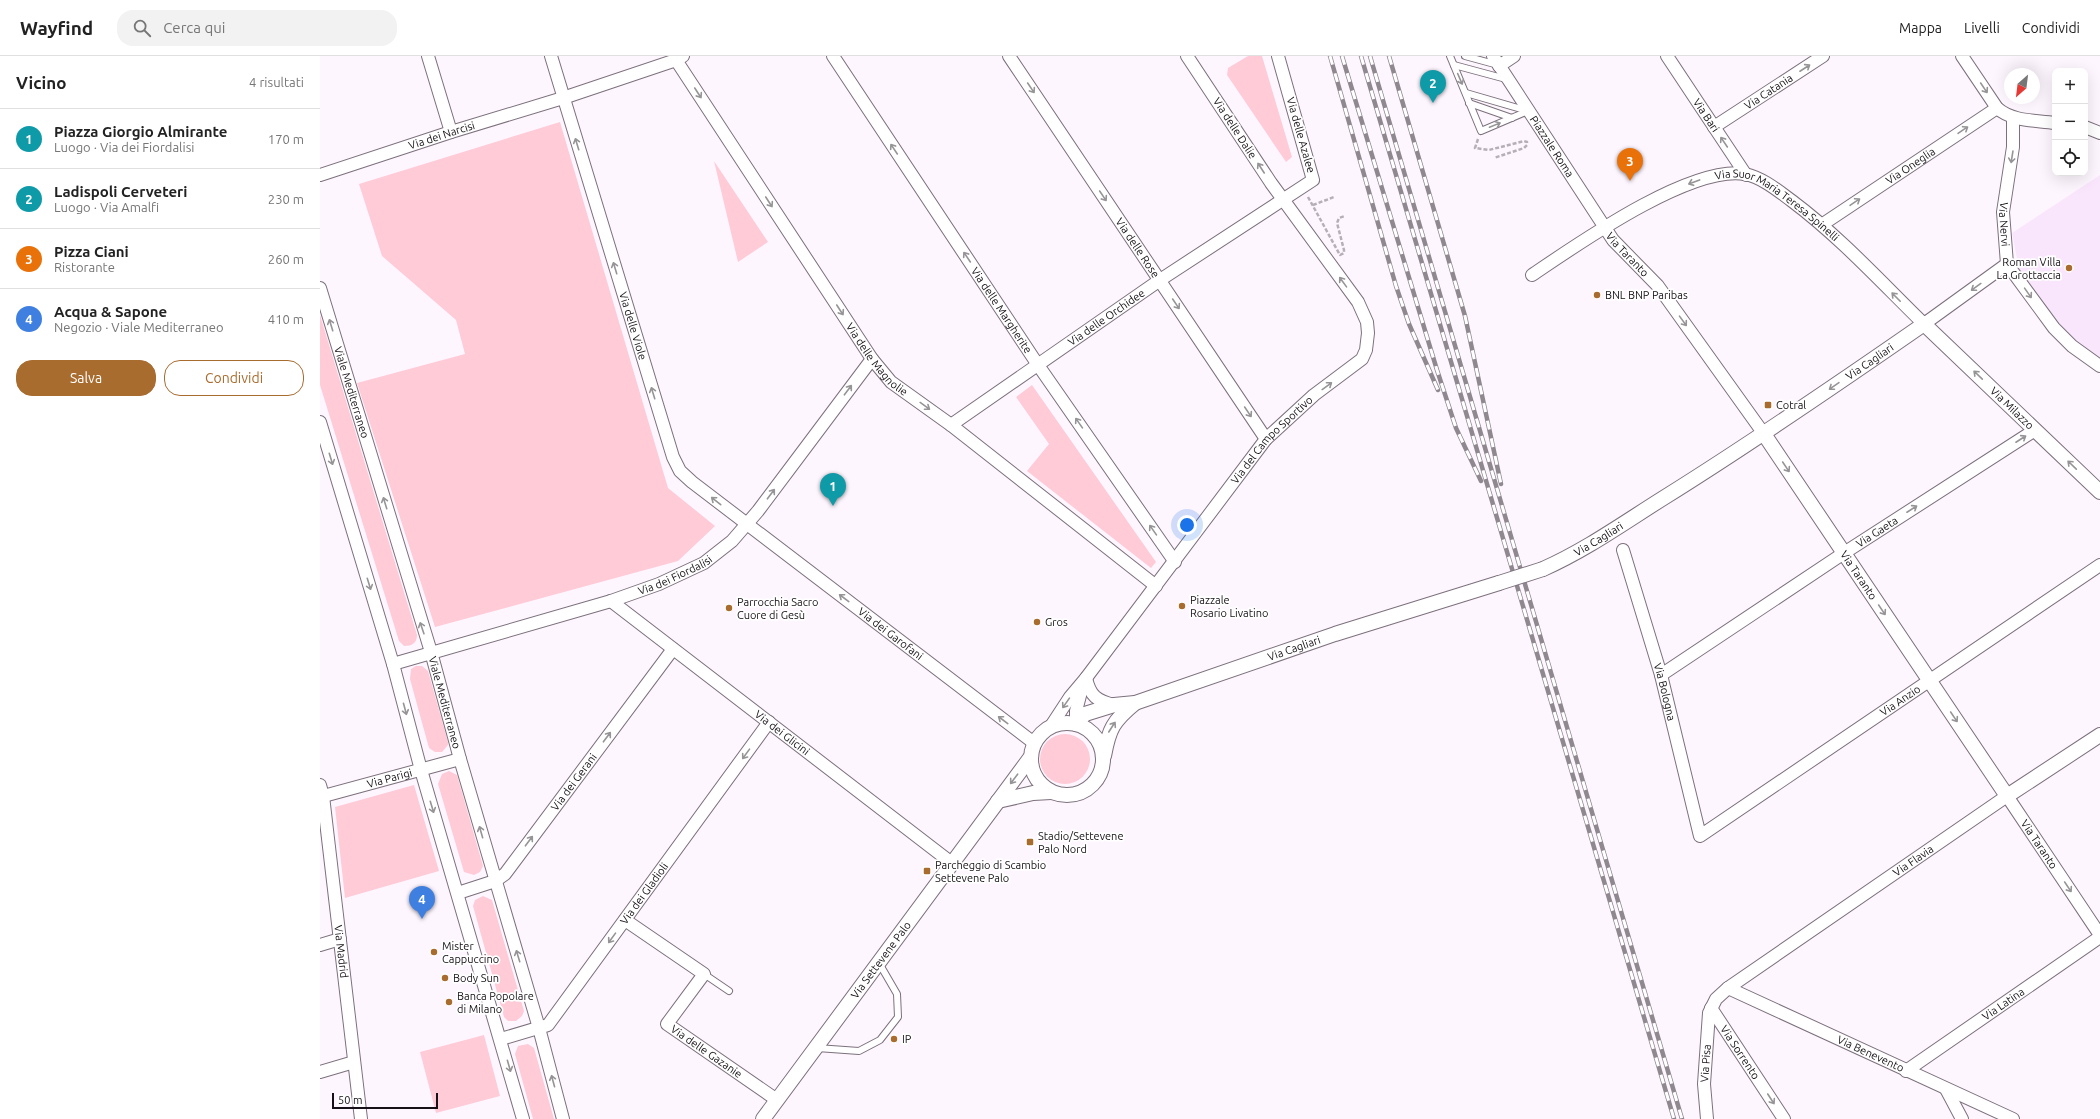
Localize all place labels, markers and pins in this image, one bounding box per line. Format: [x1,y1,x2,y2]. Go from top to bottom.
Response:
pin: 2 [1420,70,1446,103]
pin: 3 [1617,148,1643,181]
place label: Roman Villa La Grottaccia [1997,256,2061,281]
marker: Roman Villa La Grottaccia [2064,263,2074,273]
place label: BNL BNP Paribas [1605,289,1688,301]
marker: BNL BNP Paribas [1592,290,1602,300]
place label: Cotral [1776,399,1806,411]
marker: Cotral [1763,400,1773,410]
pin: 1 [820,473,846,506]
place label: Piazzale Rosario Livatino [1190,594,1268,619]
place label: Parrocchia Sacro Cuore di Gesù [737,596,818,621]
marker: Piazzale Rosario Livatino [1177,601,1187,611]
marker: Parrocchia Sacro Cuore di Gesù [724,603,734,613]
place label: Gros [1045,616,1068,628]
marker: Gros [1032,617,1042,627]
place label: Stadio/Settevene Palo Nord [1038,830,1123,855]
marker: Stadio/Settevene Palo Nord [1025,837,1035,847]
place label: Parcheggio di Scambio Settevene Palo [935,859,1046,884]
marker: Parcheggio di Scambio Settevene Palo [922,866,932,876]
pin: 4 [409,886,435,919]
place label: Mister Cappuccino [442,940,499,965]
marker: Mister Cappuccino [429,947,439,957]
place label: Body Sun [453,972,499,984]
marker: Body Sun [440,973,450,983]
place label: Banca Popolare di Milano [457,990,534,1015]
marker: Banca Popolare di Milano [444,997,454,1007]
place label: IP [902,1033,912,1045]
marker: IP [889,1034,899,1044]

